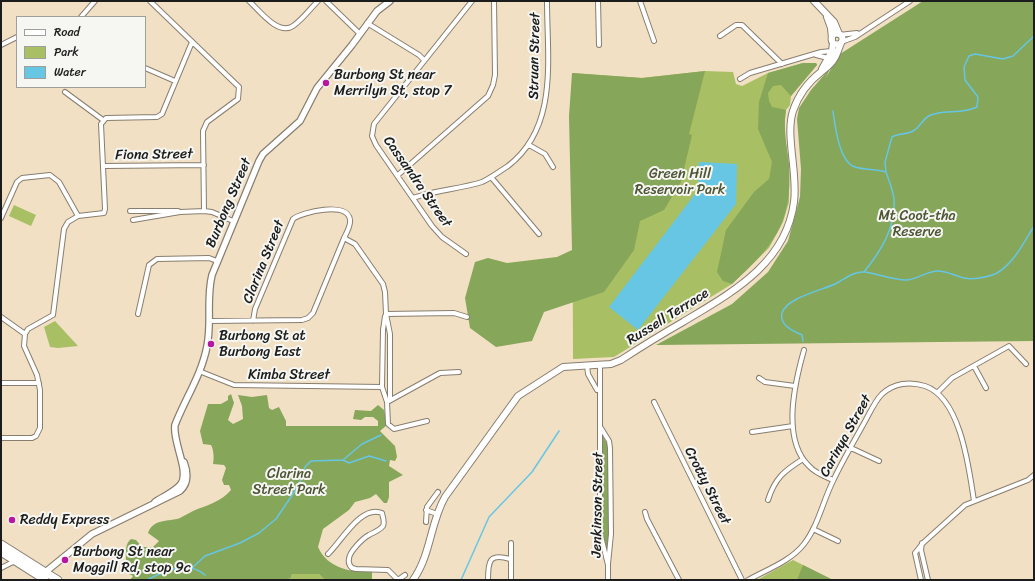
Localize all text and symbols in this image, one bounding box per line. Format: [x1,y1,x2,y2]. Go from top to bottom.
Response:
street label: Struan Street [526,12,544,100]
legend [16,16,146,88]
text: Road [54,21,80,43]
text: Park [54,41,79,63]
text: Water [54,61,86,83]
place label: Burbong St near Merrilyn St, stop 7 [334,67,451,100]
marker: Burbong St near Merrilyn St, stop 7 [321,78,331,88]
street label: Cassandra Street [379,133,455,231]
street label: Fiona Street [115,146,193,164]
street label: Burbong Street [203,156,255,250]
park label: Green Hill Reservoir Park [635,166,725,198]
park label: Mt Coot-tha Reserve [878,208,956,240]
street label: Clarina Street [240,218,288,306]
street label: Russell Terrace [624,285,712,349]
place label: Burbong St at Burbong East [219,328,306,360]
marker: Burbong St at Burbong East [206,339,216,349]
street label: Kimba Street [248,367,330,383]
street label: Carinya Street [816,392,876,480]
street label: Crotty Street [680,444,734,528]
street label: Jenkinson Street [589,452,607,558]
park label: Clarina Street Park [252,466,326,498]
place label: Reddy Express [20,512,109,528]
marker: Reddy Express [7,515,17,525]
place label: Burbong St near Moggill Rd, stop 9c [73,544,191,576]
marker: Burbong St near Moggill Rd, stop 9c [60,555,70,565]

